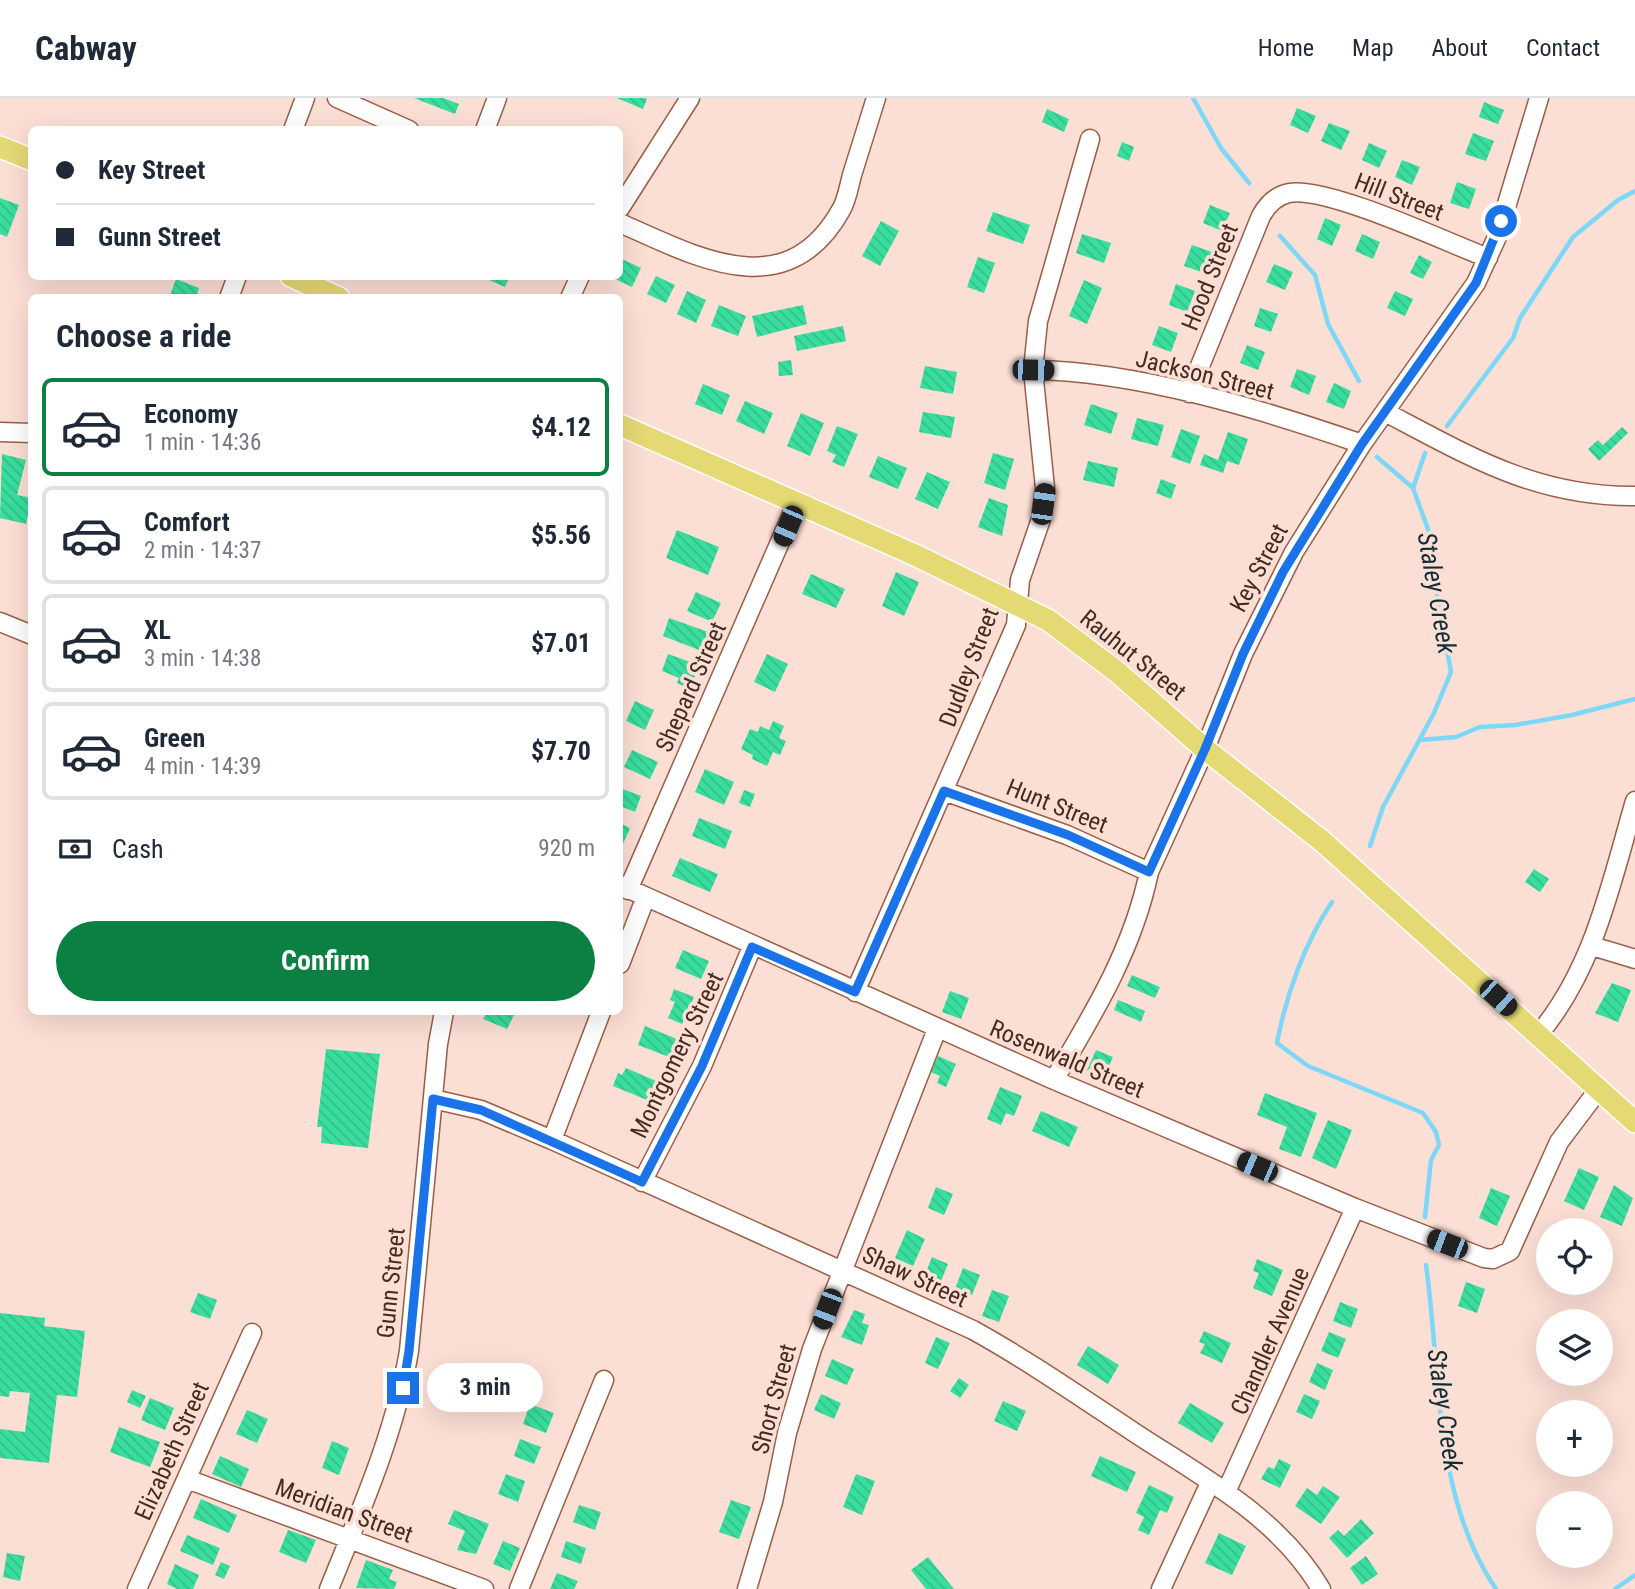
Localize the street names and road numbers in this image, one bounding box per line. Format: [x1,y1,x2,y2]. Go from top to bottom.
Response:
street label: Hill Street [1350,167,1448,227]
street label: Hood Street [1176,220,1244,334]
street label: Jackson Street [1133,344,1277,406]
street label: Key Street [1224,519,1294,617]
street label: Dudley Street [933,603,1005,731]
street label: Rauhut Street [1075,604,1191,706]
street label: Shepard Street [650,618,732,756]
street label: Hunt Street [1002,773,1112,839]
street label: Montgomery Street [625,967,729,1143]
street label: Rosenwald Street [986,1014,1148,1104]
street label: Gunn Street [371,1226,411,1340]
street label: Shaw Street [858,1240,972,1314]
street label: Chandler Avenue [1225,1263,1315,1419]
street label: Short Street [746,1341,802,1457]
street label: Elizabeth Street [129,1377,215,1525]
street label: Meridian Street [271,1473,417,1549]

